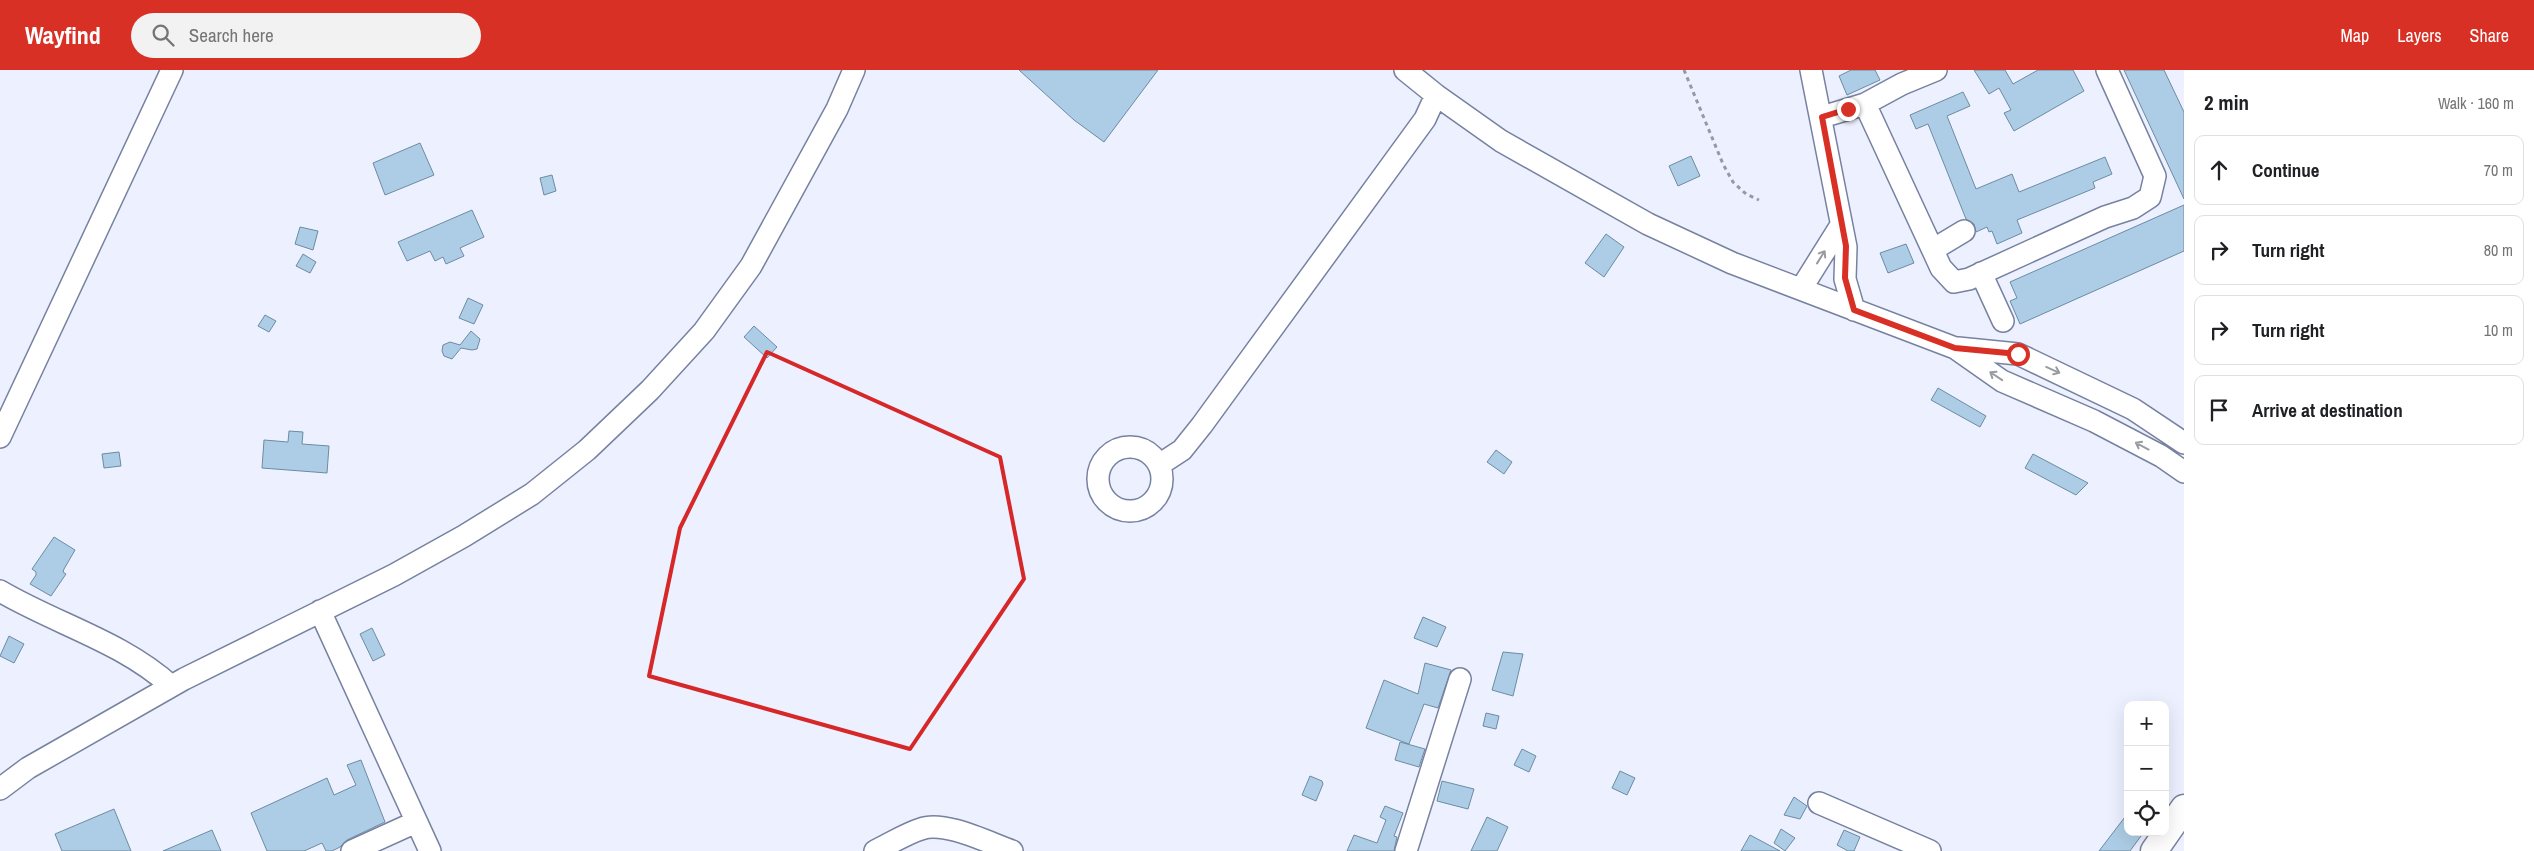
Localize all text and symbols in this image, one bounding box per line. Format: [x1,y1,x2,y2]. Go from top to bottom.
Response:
search box [131,13,481,58]
text: Wayfind [25,19,101,51]
icon: search [149,21,177,49]
text: Search here [189,22,274,48]
text: Map [2341,23,2369,48]
text: Layers [2397,23,2442,48]
text: Share [2470,23,2509,48]
text: 2 min [2204,88,2249,117]
text: Walk · 160 m [2438,92,2514,114]
route end [1837,98,1860,121]
icon: ahead [2205,156,2233,184]
text: Continue [2252,157,2320,183]
text: 70 m [2484,159,2513,181]
icon: right [2205,236,2233,264]
text: Turn right [2252,237,2324,263]
text: 80 m [2484,239,2513,261]
one-way arrow [1816,250,1827,264]
icon: right [2205,316,2233,344]
text: Turn right [2252,317,2324,343]
text: 10 m [2484,319,2513,341]
route start [2007,343,2030,366]
one-way arrow [2045,365,2060,375]
one-way arrow [1989,371,2003,381]
icon: arrive [2205,396,2233,424]
text: Arrive at destination [2252,397,2403,423]
one-way arrow [2136,441,2150,451]
map controls [2124,701,2169,836]
button: + [2124,701,2169,746]
button: − [2124,746,2169,791]
button: locate [2124,791,2169,836]

